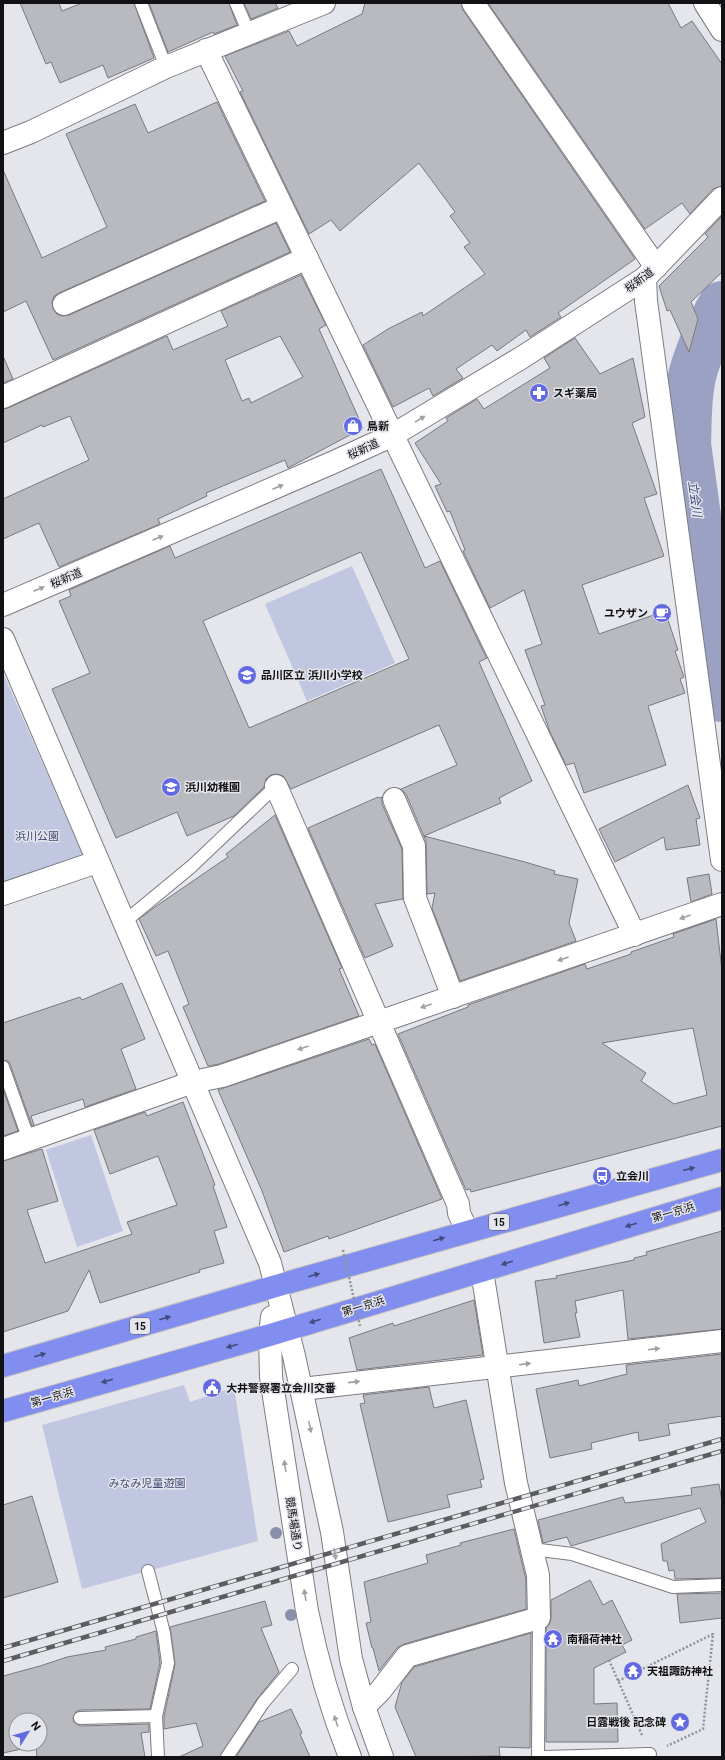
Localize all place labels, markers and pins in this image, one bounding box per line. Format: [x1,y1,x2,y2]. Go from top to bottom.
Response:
pharmacy icon: スギ薬局 [528,382,550,404]
place label: スギ薬局 [553,387,597,400]
shop icon: 鳥新 [342,415,364,437]
place label: 鳥新 [367,420,389,433]
cafe icon: ユウザン [651,602,673,624]
place label: ユウザン [604,607,648,620]
school or university icon: 品川区立 浜川小学校 [236,664,258,686]
place label: 品川区立 浜川小学校 [261,669,363,682]
school or university icon: 浜川幼稚園 [160,776,182,798]
place label: 浜川幼稚園 [185,781,240,794]
bus stop icon: 立会川 [591,1165,613,1187]
place label: 立会川 [616,1170,649,1183]
public building icon: 大井警察署立会川交番 [201,1377,223,1399]
place label: 大井警察署立会川交番 [226,1382,336,1395]
temple icon: 南稲荷神社 [542,1628,564,1650]
place label: 南稲荷神社 [567,1633,622,1646]
temple icon: 天祖諏訪神社 [622,1660,644,1682]
place label: 天祖諏訪神社 [647,1665,713,1678]
place icon: 日露戦後 記念碑 [669,1711,691,1733]
place label: 日露戦後 記念碑 [586,1716,666,1729]

